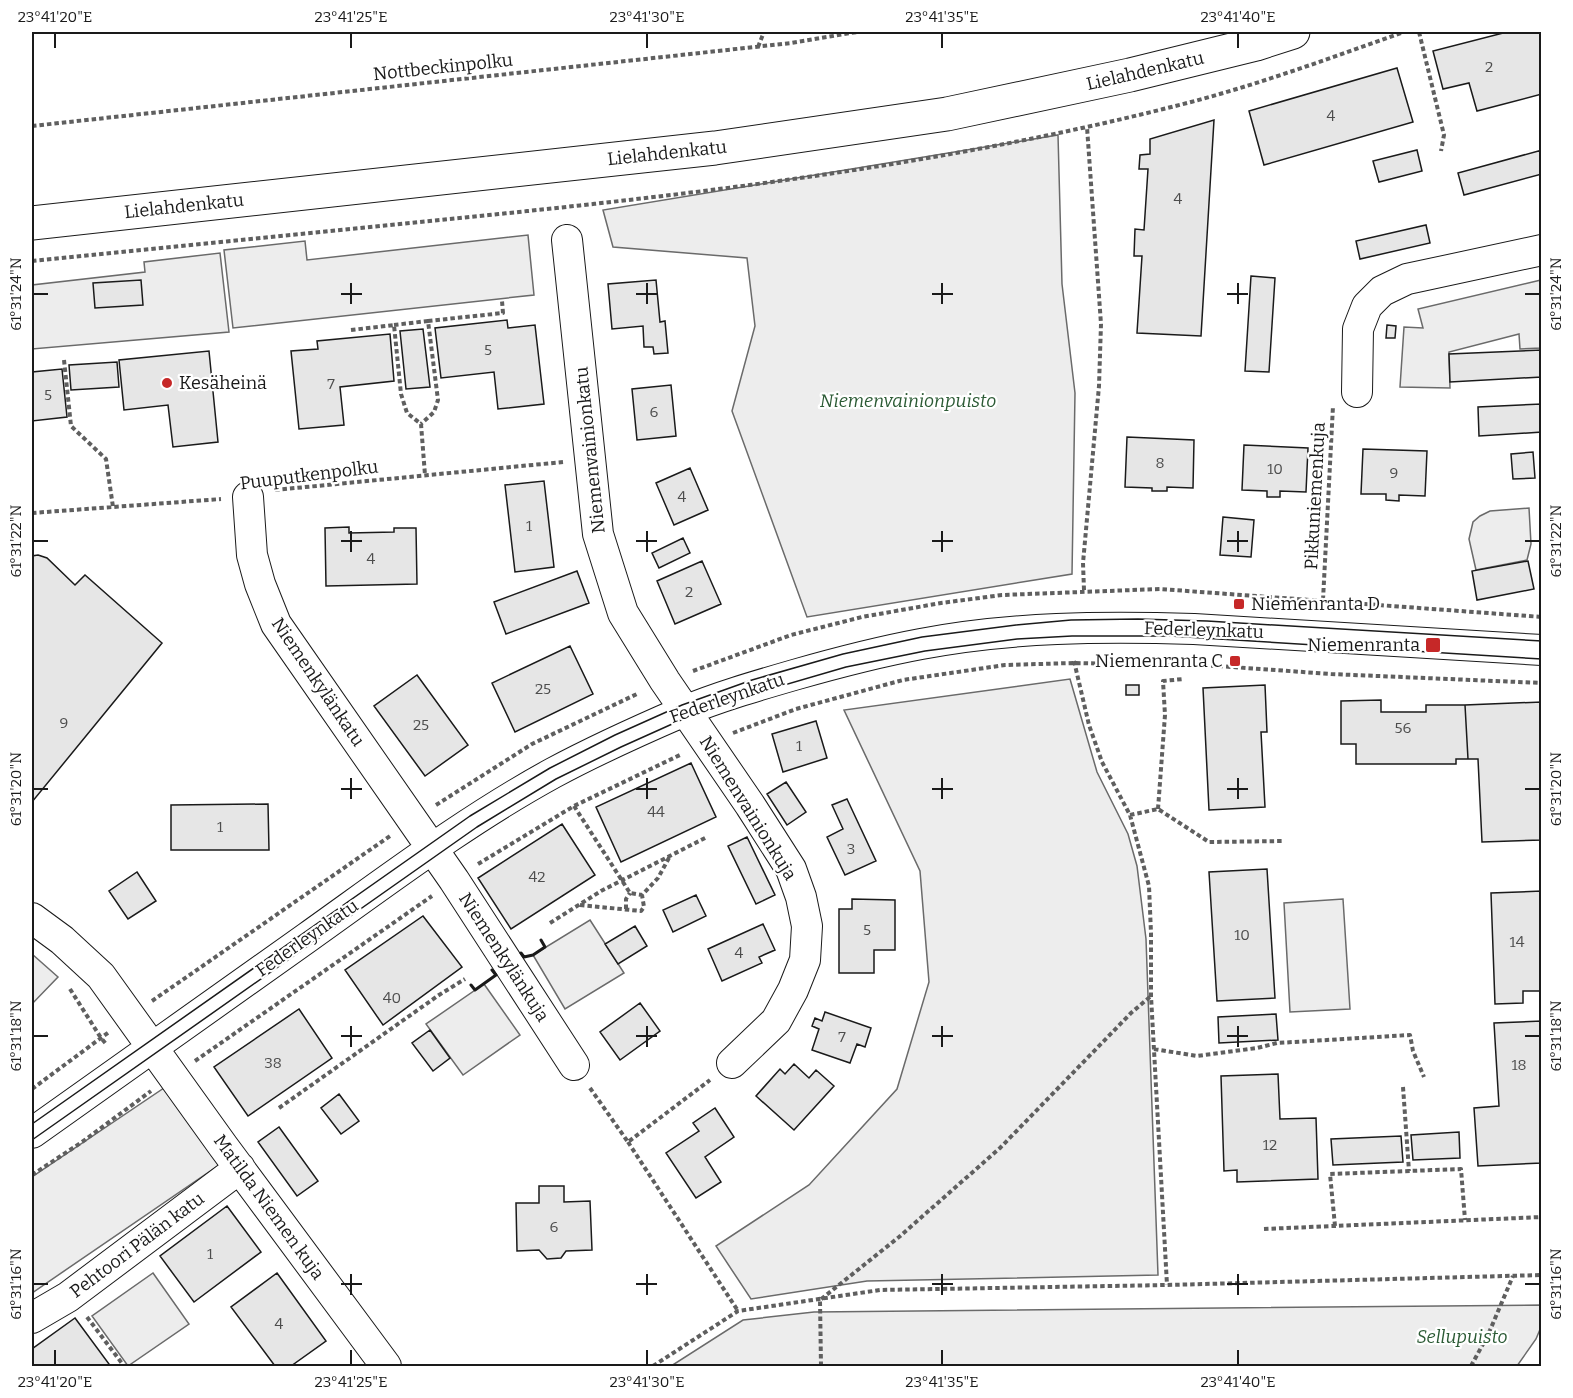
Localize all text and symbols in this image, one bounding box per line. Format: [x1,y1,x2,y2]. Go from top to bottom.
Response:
text: 23°41'20"E [18,8,92,26]
text: 23°41'25"E [315,8,388,26]
text: 23°41'30"E [610,8,685,26]
text: 23°41'35"E [905,8,979,26]
text: 23°41'40"E [1200,8,1276,26]
street label: Lielahdenkatu [1084,47,1206,95]
street label: Nottbeckinpolku [372,49,514,85]
house number: 2 [1485,58,1493,76]
house number: 4 [1327,107,1336,125]
street label: Lielahdenkatu [606,136,728,170]
street label: Lielahdenkatu [123,189,245,223]
house number: 4 [1174,190,1183,208]
text: 61°31'24"N [7,257,25,331]
text: 61°31'24"N [1547,257,1565,331]
house number: 5 [484,341,492,359]
street label: Niemenvainionkatu [570,366,610,534]
place label: Kesäheinä [179,372,267,394]
house number: 7 [327,375,335,393]
marker: Kesäheinä [160,376,174,390]
house number: 5 [44,386,52,404]
park label: Niemenvainionpuisto [820,390,996,412]
house number: 6 [650,403,659,421]
street label: Pikkuniemenkuja [1300,421,1330,570]
house number: 8 [1155,454,1165,472]
street label: Puuputkenpolku [239,456,379,494]
house number: 10 [1267,460,1283,478]
house number: 9 [1390,464,1398,482]
house number: 4 [678,488,687,506]
text: 61°31'22"N [7,504,25,577]
text: 61°31'22"N [1547,504,1565,577]
house number: 1 [526,517,532,535]
house number: 4 [367,550,376,568]
house number: 2 [685,583,693,601]
place label: Niemenranta D [1251,593,1380,615]
marker: Niemenranta D [1232,597,1246,611]
street label: Niemenkylänkatu [267,613,369,751]
street label: Federleynkatu [1144,617,1264,643]
place label: Niemenranta [1307,634,1420,656]
marker: Niemenranta [1424,636,1442,654]
place label: Niemenranta C [1095,650,1223,672]
marker: Niemenranta C [1228,654,1242,668]
street label: Federleynkatu [667,668,787,728]
house number: 25 [535,680,551,698]
house number: 9 [60,714,68,732]
house number: 25 [413,716,429,734]
house number: 56 [1395,719,1412,737]
street label: Niemenvainionkuja [695,732,801,884]
house number: 1 [796,737,802,755]
text: 61°31'20"N [7,752,25,826]
text: 61°31'20"N [1547,752,1565,826]
house number: 44 [647,803,665,821]
house number: 1 [217,818,223,836]
house number: 3 [847,840,855,858]
house number: 42 [529,868,545,886]
street label: Niemenkylänkuja [454,888,554,1026]
street label: Federleynkatu [252,895,362,981]
house number: 5 [863,921,871,939]
house number: 10 [1234,926,1250,944]
house number: 14 [1510,933,1525,951]
house number: 4 [735,944,744,962]
house number: 40 [383,989,401,1007]
text: 61°31'18"N [7,1000,25,1072]
text: 61°31'18"N [1547,1000,1565,1072]
house number: 7 [838,1028,846,1046]
house number: 38 [264,1054,282,1072]
house number: 18 [1511,1056,1527,1074]
street label: Matilda Niemen kuja [209,1130,329,1284]
house number: 12 [1263,1136,1277,1154]
street label: Pehtoori Pälän katu [66,1187,208,1303]
house number: 6 [550,1218,559,1236]
house number: 1 [207,1245,213,1263]
text: 61°31'16"N [7,1248,25,1320]
text: 61°31'16"N [1547,1248,1565,1320]
house number: 4 [275,1315,284,1333]
park label: Sellupuisto [1416,1326,1508,1348]
text: 23°41'20"E [18,1373,92,1391]
text: 23°41'25"E [315,1373,388,1391]
text: 23°41'30"E [610,1373,685,1391]
text: 23°41'35"E [905,1373,979,1391]
text: 23°41'40"E [1200,1373,1276,1391]

